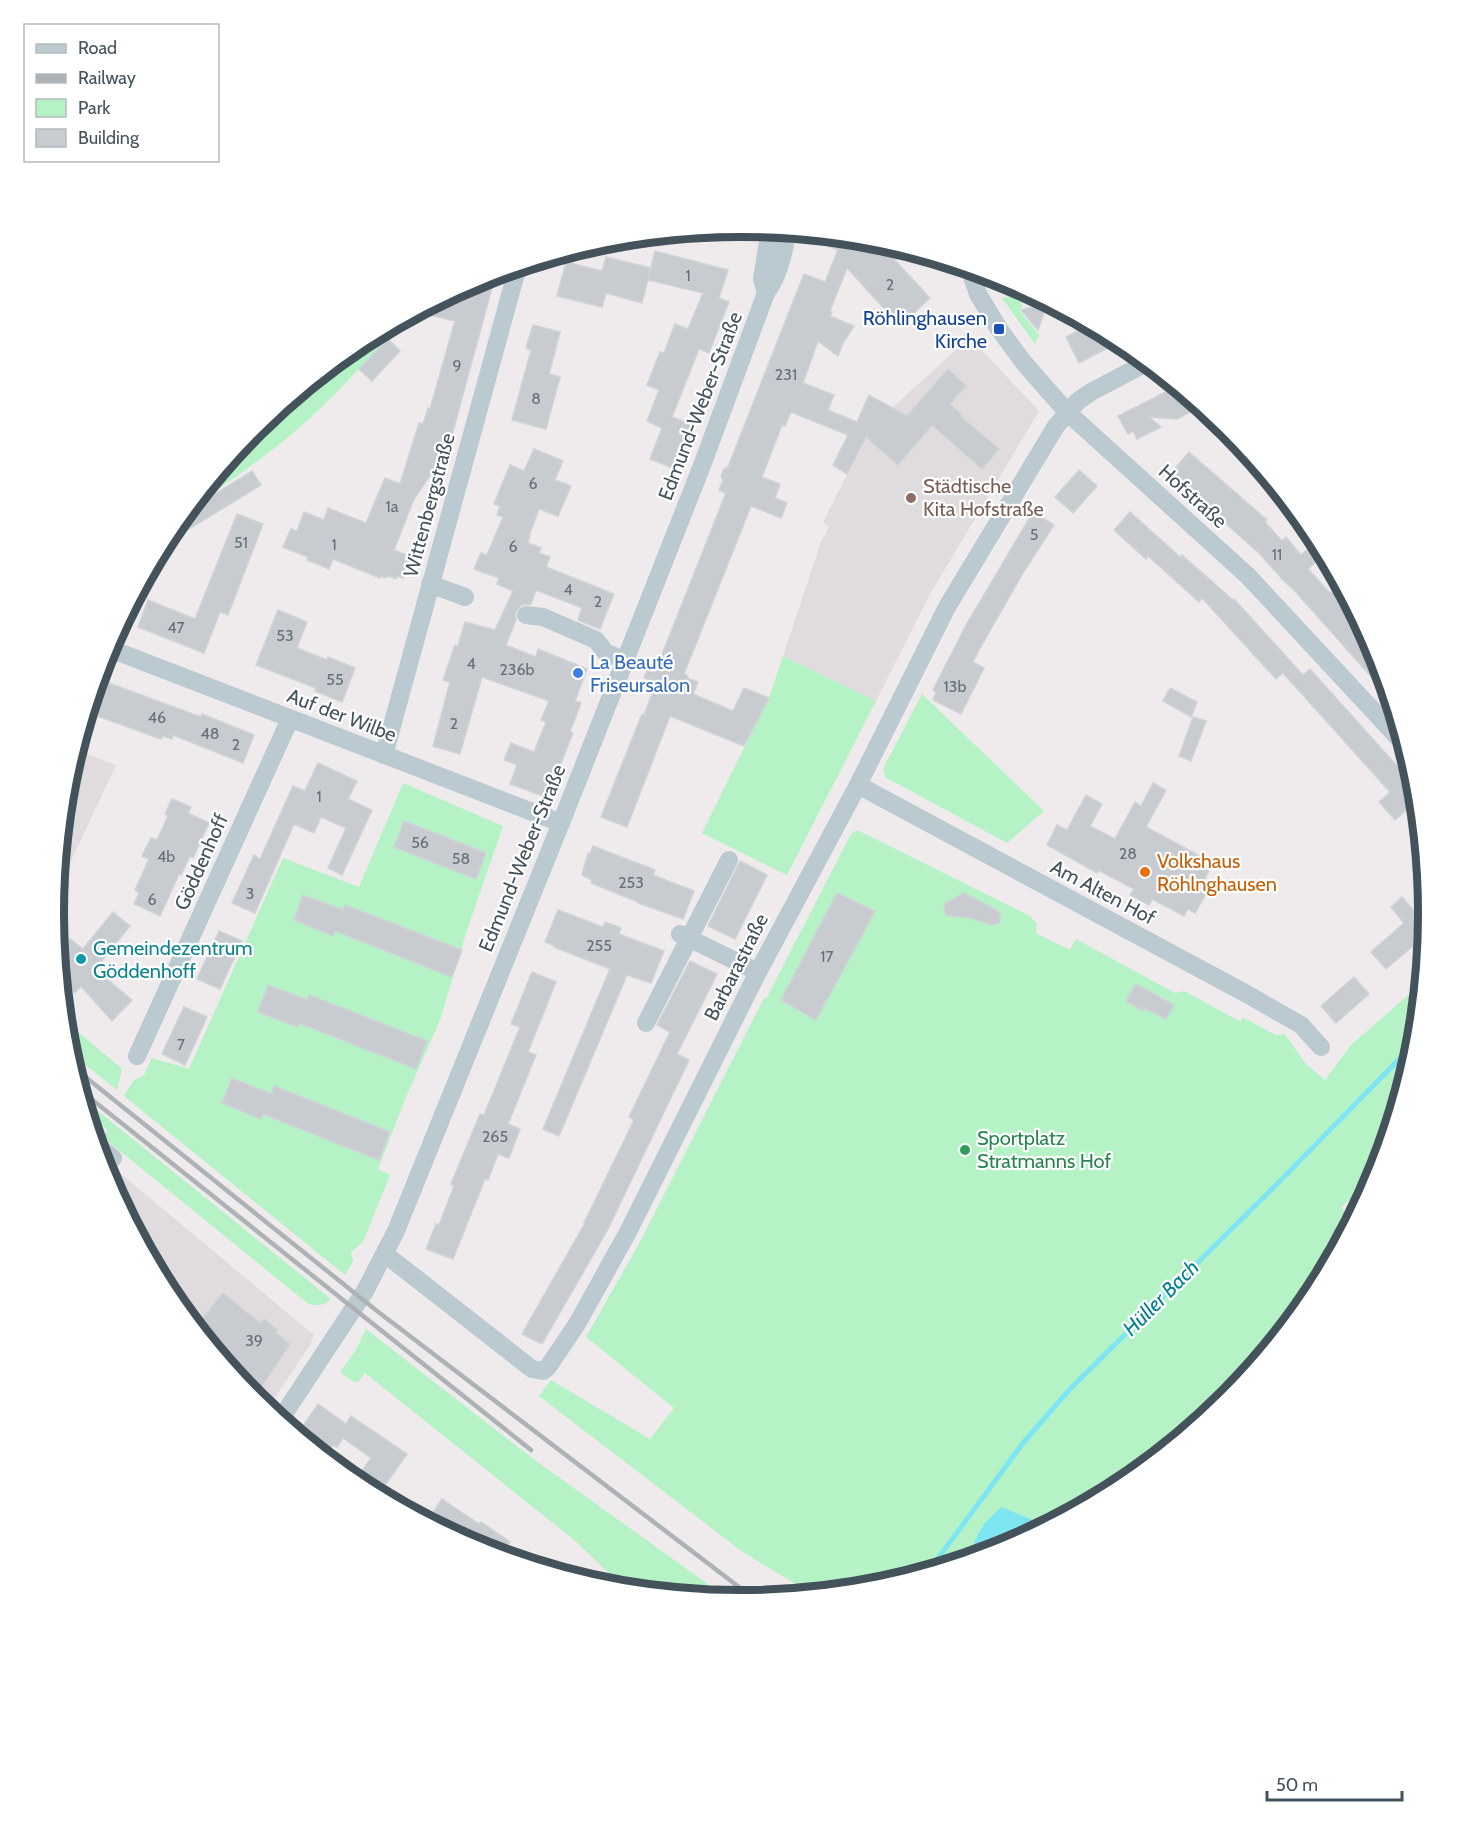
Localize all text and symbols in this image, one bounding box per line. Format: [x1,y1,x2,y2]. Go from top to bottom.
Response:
legend [24,24,219,162]
text: Road [78,37,117,59]
text: Railway [78,67,136,89]
text: Park [78,97,111,119]
text: Building [78,127,140,149]
house number: 1 [685,266,691,285]
house number: 2 [886,275,894,294]
place label: Röhlinghausen Kirche [863,306,987,353]
street label: Edmund-Weber-Straße [653,308,747,504]
marker: Röhlinghausen Kirche [992,322,1006,336]
house number: 9 [452,356,462,375]
house number: 231 [775,365,797,384]
house number: 8 [531,389,541,408]
street label: Wittenbergstraße [398,430,460,580]
street label: Hofstraße [1154,459,1232,533]
house number: 6 [528,474,538,493]
place label: Städtische Kita Hofstraße [923,474,1044,521]
marker: Städtische Kita Hofstraße [904,491,918,505]
house number: 1a [386,497,399,516]
house number: 5 [1030,525,1038,544]
house number: 51 [234,533,248,552]
house number: 1 [331,535,337,554]
house number: 6 [508,537,518,556]
house number: 11 [1272,545,1282,564]
house number: 4 [563,580,573,599]
house number: 2 [594,592,602,611]
house number: 47 [167,618,185,637]
house number: 53 [276,626,294,645]
place label: La Beauté Friseursalon [590,650,690,697]
house number: 4 [466,654,476,673]
house number: 236b [499,660,535,679]
marker: La Beauté Friseursalon [571,666,585,680]
house number: 55 [326,670,344,689]
house number: 13b [944,677,966,696]
street label: Auf der Wilbe [284,683,400,747]
house number: 46 [148,708,166,727]
house number: 2 [450,714,458,733]
house number: 48 [201,724,219,743]
house number: 2 [232,735,240,754]
street label: Edmund-Weber-Straße [473,761,571,955]
house number: 1 [316,787,322,806]
street label: Göddenhoff [169,810,233,914]
house number: 56 [411,833,429,852]
house number: 28 [1119,844,1137,863]
house number: 4b [157,847,175,866]
house number: 58 [452,849,470,868]
place label: Volkshaus Röhlnghausen [1157,849,1277,896]
street label: Am Alten Hof [1047,854,1160,930]
marker: Volkshaus Röhlnghausen [1138,865,1152,879]
house number: 253 [618,873,644,892]
house number: 3 [246,884,254,903]
house number: 6 [147,890,157,909]
street label: Barbarastraße [699,910,773,1024]
place label: Gemeindezentrum Göddenhoff [93,936,253,983]
house number: 255 [586,936,612,955]
house number: 17 [820,947,834,966]
marker: Gemeindezentrum Göddenhoff [74,952,88,966]
house number: 7 [177,1035,185,1054]
place label: Sportplatz Stratmanns Hof [977,1126,1111,1173]
house number: 265 [482,1127,508,1146]
marker: Sportplatz Stratmanns Hof [958,1143,972,1157]
water label: Hüller Bach [1117,1254,1204,1341]
house number: 39 [245,1331,263,1350]
scale bar [1267,1764,1402,1802]
text: 50 m [1276,1774,1318,1796]

